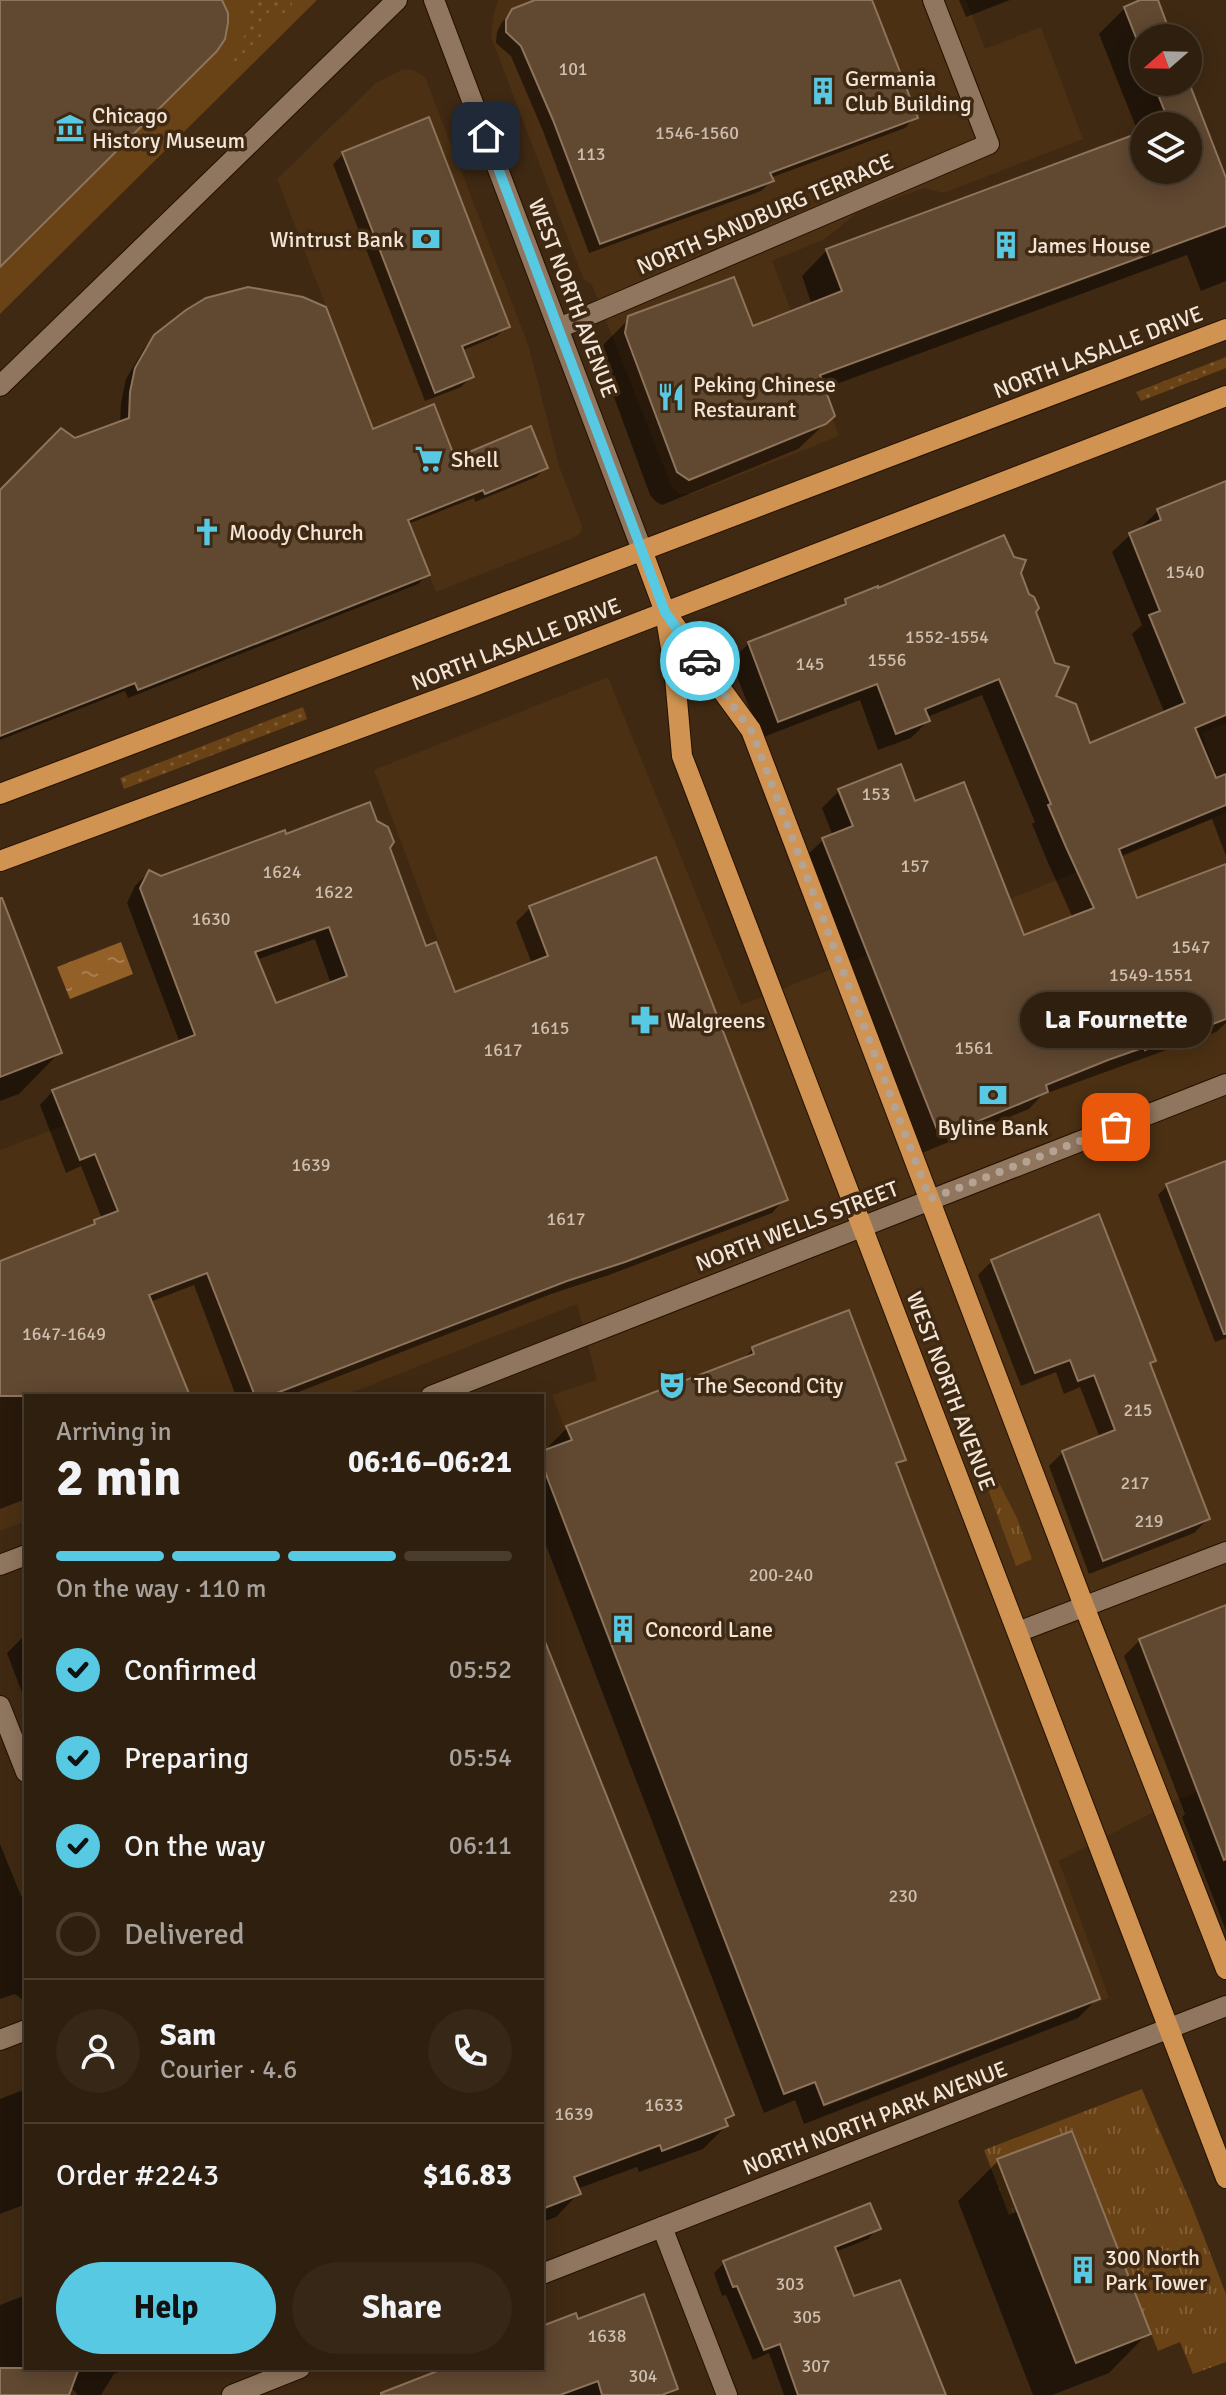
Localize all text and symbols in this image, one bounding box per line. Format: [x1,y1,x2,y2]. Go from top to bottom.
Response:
north arrow [1130,24,1202,96]
map controls [1130,24,1202,184]
house number: 101 [558,58,588,80]
place label: Germania Club Building [845,65,972,117]
building icon: Germania Club Building [808,76,838,106]
place label: Chicago History Museum [92,102,245,154]
pin [452,102,520,170]
button: layers [1130,112,1202,184]
museum icon: Chicago History Museum [55,113,85,143]
icon: home [464,114,508,158]
house number: 1546-1560 [655,122,739,144]
house number: 113 [576,143,606,165]
street label: NORTH SANDBURG TERRACE [633,148,897,280]
street label: WEST NORTH AVENUE [523,195,623,401]
bank icon: Wintrust Bank [411,224,441,254]
place label: Wintrust Bank [270,226,404,253]
building icon: James House [991,230,1021,260]
place label: James House [1028,232,1150,259]
street label: NORTH LASALLE DRIVE [989,300,1207,404]
place label: Peking Chinese Restaurant [693,371,836,423]
restaurant icon: Peking Chinese Restaurant [656,382,686,412]
supermarket icon: Shell [414,444,444,474]
place label: Shell [451,446,499,473]
church icon: Moody Church [192,517,222,547]
place label: Moody Church [229,519,364,546]
house number: 1540 [1166,561,1204,583]
street label: NORTH LASALLE DRIVE [407,592,625,696]
courier [660,621,740,701]
house number: 1552-1554 [905,626,989,648]
icon: car [678,639,722,683]
house number: 1556 [868,649,906,671]
house number: 145 [795,653,825,675]
house number: 153 [861,783,891,805]
house number: 157 [900,855,930,877]
house number: 1624 [263,861,302,883]
house number: 1622 [315,881,353,903]
house number: 1630 [192,908,230,930]
house number: 1547 [1172,936,1210,958]
house number: 1549-1551 [1109,964,1193,986]
callout: La Fournette [1020,991,1212,1047]
text: La Fournette [1044,1004,1188,1036]
pharmacy icon: Walgreens [630,1005,660,1035]
place label: Walgreens [667,1007,765,1034]
house number: 1615 [531,1017,569,1039]
house number: 1561 [955,1037,993,1059]
house number: 1617 [484,1039,522,1061]
bank icon: Byline Bank [978,1080,1008,1110]
pin [1082,1093,1150,1161]
icon: bag [1094,1105,1138,1149]
place label: Byline Bank [938,1114,1048,1141]
house number: 1639 [292,1154,330,1176]
street label: NORTH WELLS STREET [692,1175,902,1277]
house number: 1617 [547,1208,585,1230]
street label: WEST NORTH AVENUE [901,1288,1001,1494]
house number: 1647-1649 [22,1323,106,1345]
theatre icon: The Second City [657,1370,687,1400]
place label: The Second City [694,1372,844,1399]
house number: 215 [1123,1399,1153,1421]
text: Arriving in [56,1416,172,1448]
text: 06:16–06:21 [348,1444,512,1481]
text: 2 min [56,1446,182,1510]
house number: 217 [1120,1472,1150,1494]
house number: 219 [1134,1510,1164,1532]
house number: 200-240 [749,1564,813,1586]
text: On the way · 110 m [56,1573,266,1605]
building icon: Concord Lane [608,1614,638,1644]
place label: Concord Lane [645,1616,773,1643]
icon: check [56,1648,100,1692]
text: Confirmed [124,1652,257,1689]
text: 05:52 [449,1654,512,1686]
icon: check [56,1736,100,1780]
text: Preparing [124,1740,249,1777]
text: 05:54 [449,1742,512,1774]
icon: check [56,1824,100,1868]
text: On the way [124,1828,265,1865]
text: 06:11 [449,1830,512,1862]
house number: 230 [888,1885,918,1907]
text: Delivered [124,1916,245,1953]
button: person [56,2009,140,2093]
button: phone [428,2009,512,2093]
text: Sam [160,2017,216,2054]
text: Courier · 4.6 [160,2054,297,2086]
street label: NORTH NORTH PARK AVENUE [739,2055,1011,2181]
house number: 1633 [645,2094,683,2116]
house number: 1639 [555,2103,593,2125]
text: Order #2243 [56,2157,219,2194]
text: $16.83 [422,2157,512,2194]
place label: 300 North Park Tower [1105,2244,1207,2296]
building icon: 300 North Park Tower [1068,2255,1098,2285]
button: Help [56,2262,276,2354]
button: Share [292,2262,512,2354]
house number: 303 [775,2273,805,2295]
house number: 305 [792,2306,822,2328]
house number: 1638 [588,2325,626,2347]
house number: 307 [801,2355,831,2377]
house number: 304 [628,2365,658,2387]

